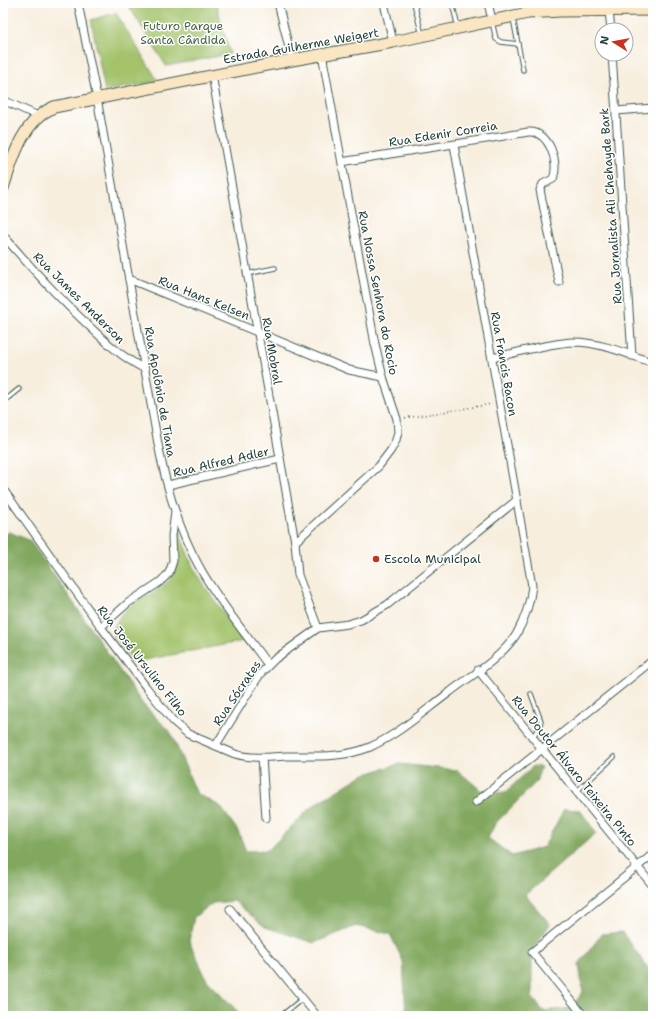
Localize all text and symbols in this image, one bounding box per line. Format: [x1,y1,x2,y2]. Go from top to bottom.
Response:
park label: Futuro Parque Santa Cândida [140,18,226,48]
north arrow [594,22,634,62]
street label: Estrada Guilherme Weigert [222,24,380,68]
text: N [596,34,613,46]
street label: Rua Jornalista Ali Chehayde Bark [596,107,626,305]
street label: Rua Edenir Correia [388,117,499,150]
street label: Rua Nossa Senhora do Rocio [354,209,402,377]
street label: Rua James Anderson [30,249,128,347]
street label: Rua Hans Kelsen [156,272,252,324]
street label: Rua Francis Bacon [487,311,521,417]
street label: Rua Mobral [258,316,286,386]
street label: Rua Apolônio de Tiana [141,325,179,459]
street label: Rua Alfred Adler [171,443,271,481]
place label: Escola Municipal [384,551,481,567]
marker: Escola Municipal [371,554,381,564]
street label: Rua José Ursulino Filho [94,602,190,720]
street label: Rua Sócrates [209,657,265,729]
street label: Rua Doutor Álvaro Teixeira Pinto [508,692,640,850]

